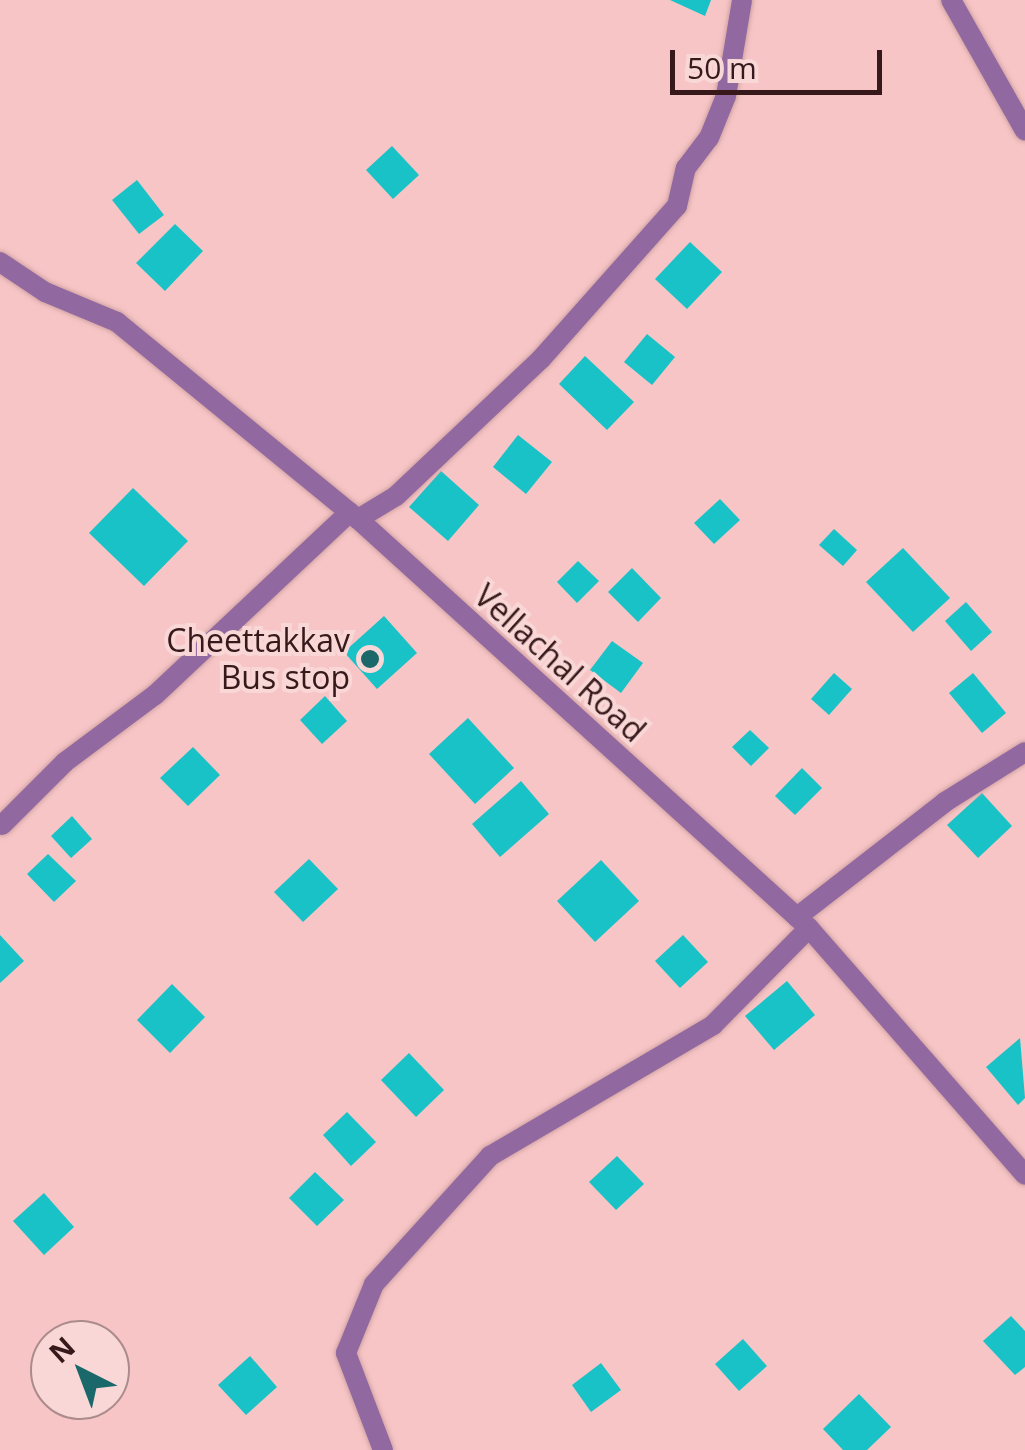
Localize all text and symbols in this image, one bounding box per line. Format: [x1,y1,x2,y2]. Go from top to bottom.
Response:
scale bar [675,30,888,92]
text: 50 m [687,47,757,88]
street label: Vellachal Road [467,576,653,750]
place label: Cheettakkav Bus stop [166,622,350,697]
marker: Cheettakkav Bus stop [359,648,381,670]
north arrow [30,1320,130,1420]
text: N [40,1327,82,1371]

